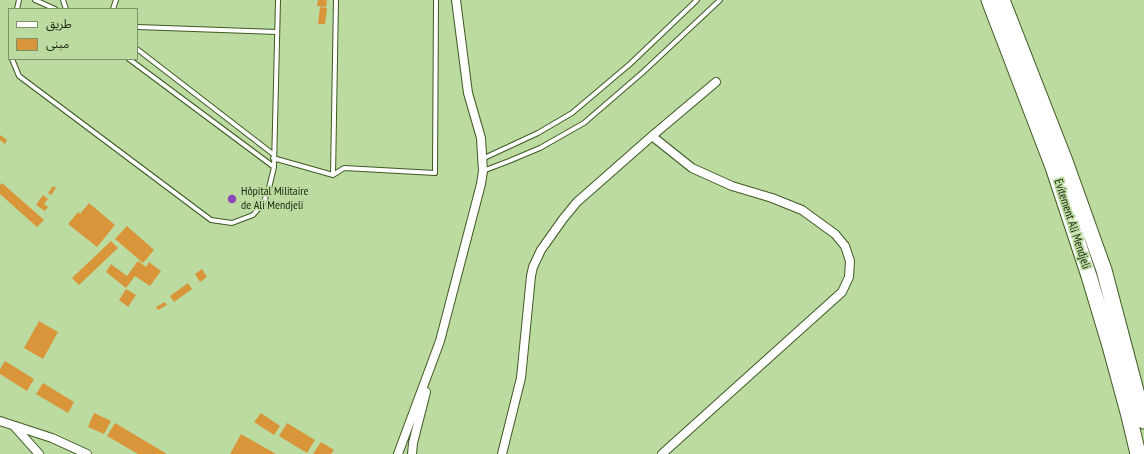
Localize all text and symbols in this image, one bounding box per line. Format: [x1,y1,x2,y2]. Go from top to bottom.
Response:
legend [8,8,138,60]
text: طريق [46,16,72,31]
text: مبنى [46,36,69,51]
street label: Evitement Ali Mendjeli [1051,177,1093,271]
place label: Hôpital Militaire de Ali Mendjeli [241,185,308,213]
marker: Hôpital Militaire de Ali Mendjeli [226,193,238,205]

